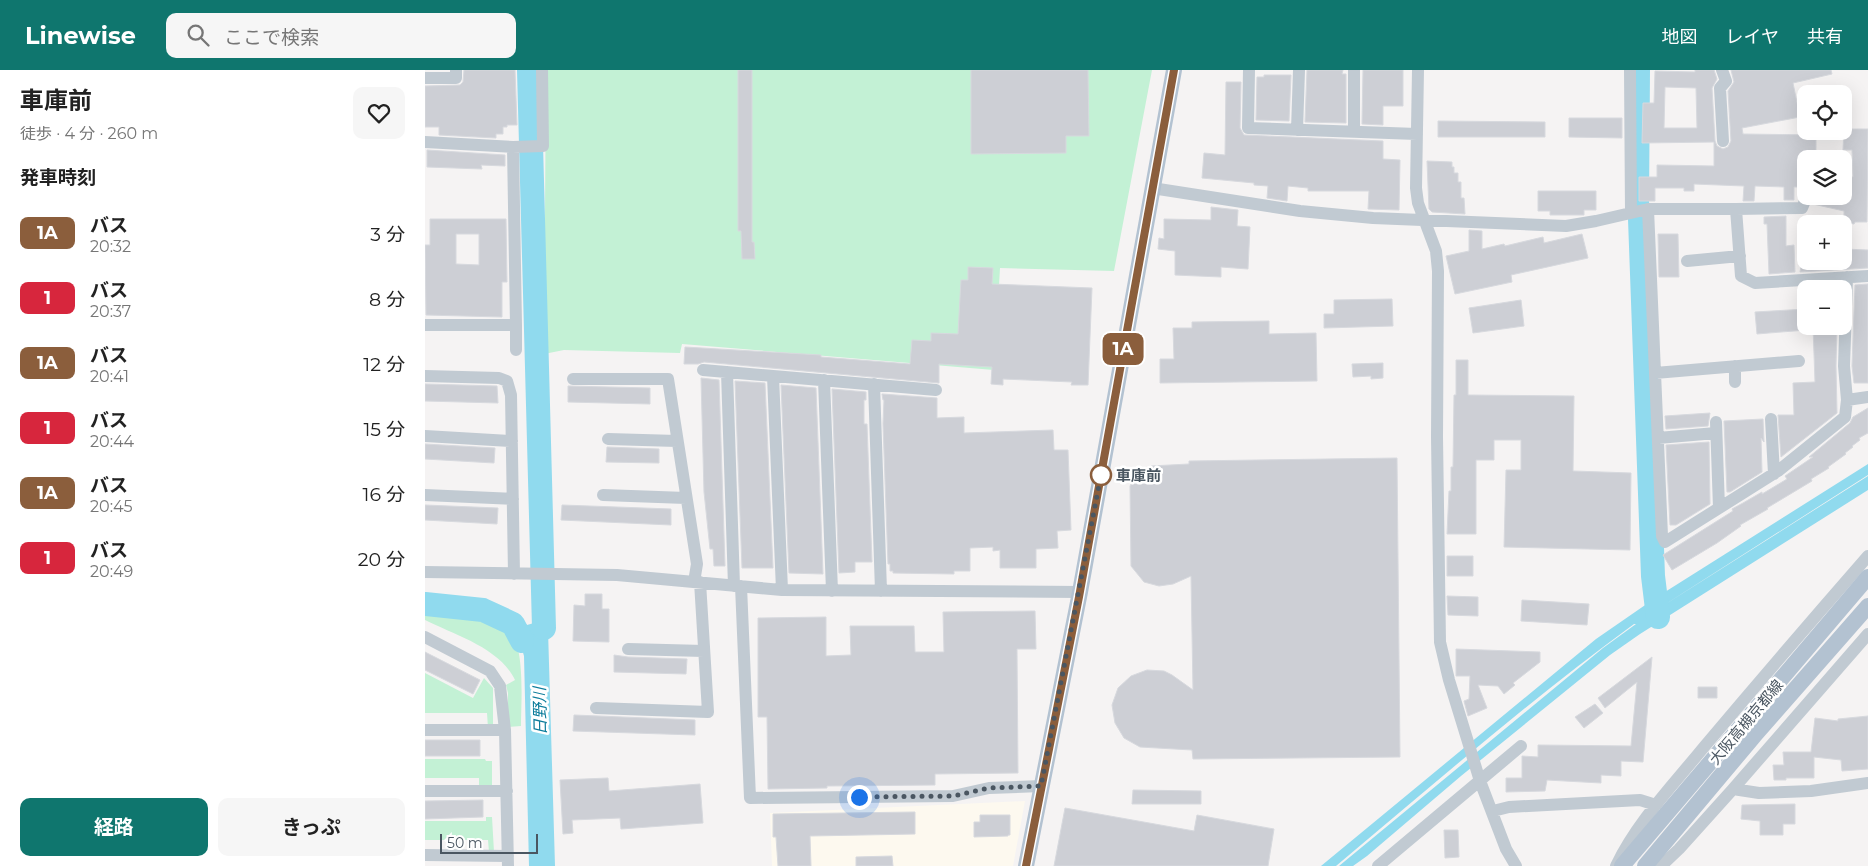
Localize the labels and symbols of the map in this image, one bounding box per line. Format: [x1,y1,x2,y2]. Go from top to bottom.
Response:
line badge: 1A [1101,333,1145,365]
marker: 車庫前 [1090,464,1112,486]
place label: 車庫前 [1116,466,1161,485]
street label: 大阪高槻京都線 [1705,676,1787,768]
water label: 日野川 [530,685,550,735]
your location [847,785,872,810]
scale bar [440,831,537,854]

